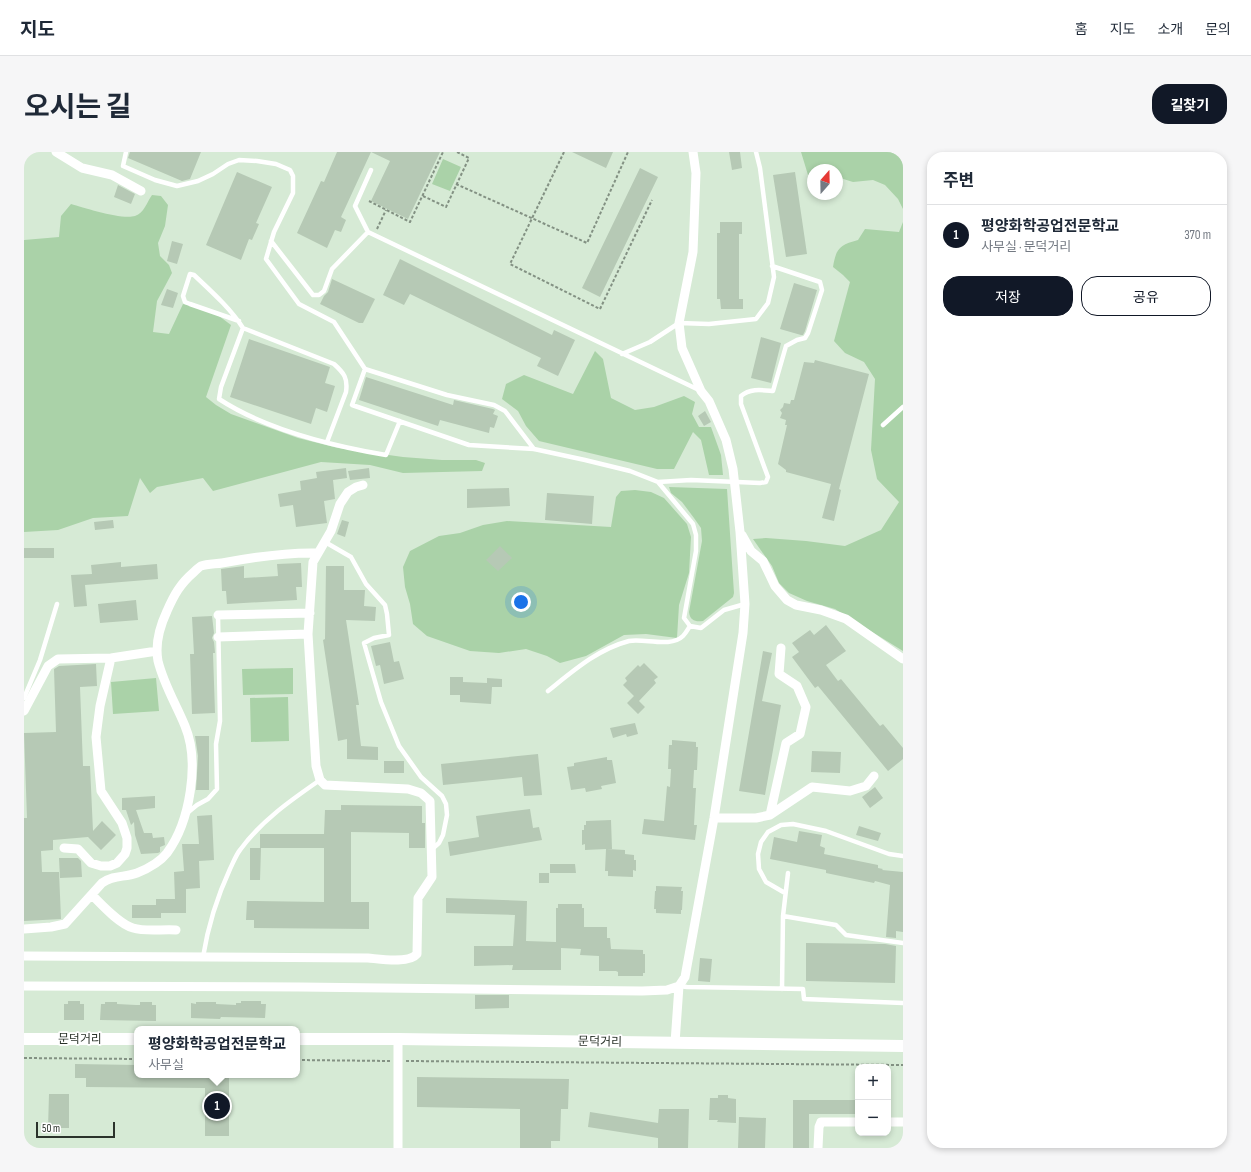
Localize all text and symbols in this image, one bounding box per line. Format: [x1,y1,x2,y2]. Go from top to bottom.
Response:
text: 지도 [20,19,55,42]
text: 홈 [1075,21,1088,38]
text: 지도 [1110,21,1135,38]
text: 소개 [1157,21,1183,38]
text: 문의 [1205,21,1231,38]
button: 길찾기 [1152,84,1227,124]
text: 오시는 길 [24,91,131,124]
north arrow [807,164,843,200]
text: 주변 [943,171,974,191]
text: 평양화학공업전문학교 [981,217,1119,236]
text: 1 [953,227,959,243]
text: 370 m [1184,227,1211,243]
text: 사무실 · 문덕거리 [981,239,1071,255]
button: 저장 [943,276,1073,316]
button: 공유 [1081,276,1211,316]
your location [511,592,531,612]
popup [134,1026,300,1078]
street label: 문덕거리 [58,1032,102,1047]
street label: 문덕거리 [578,1034,622,1050]
text: 평양화학공업전문학교 [148,1035,286,1054]
text: 사무실 [148,1057,184,1073]
map controls [855,1064,891,1136]
button: + [855,1064,891,1100]
pin: 1 [204,1091,230,1121]
button: − [855,1100,891,1136]
scale bar [36,1120,115,1139]
text: 50 m [42,1122,60,1135]

